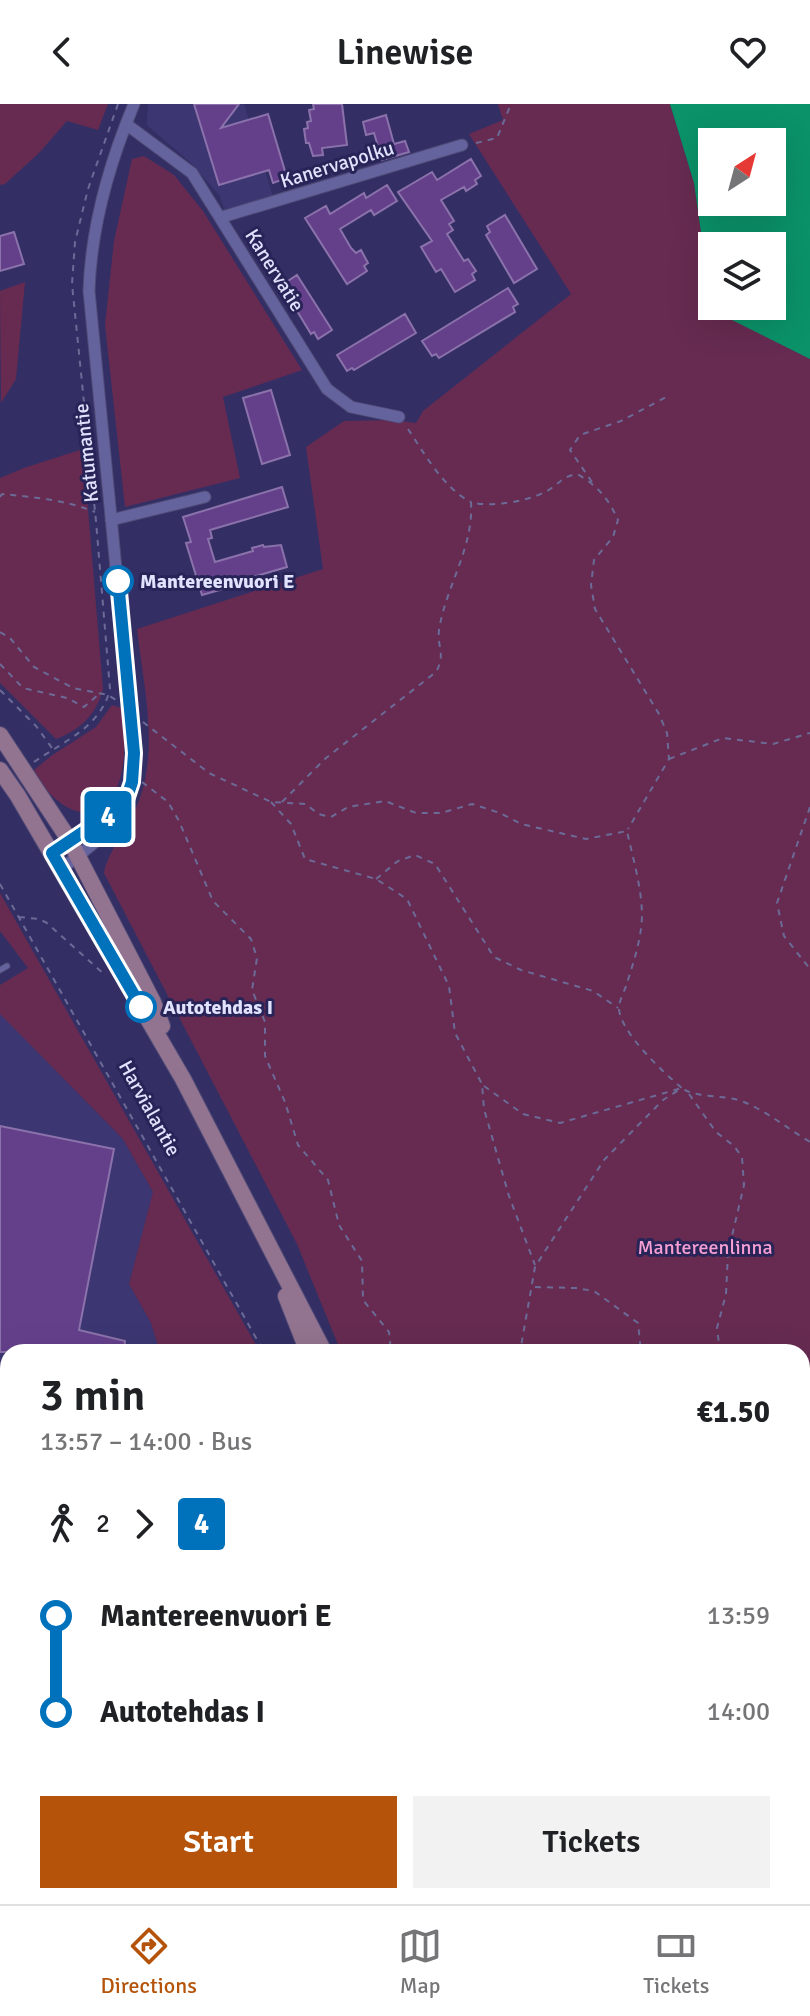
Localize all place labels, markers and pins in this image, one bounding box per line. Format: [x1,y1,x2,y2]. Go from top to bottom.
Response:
marker: Mantereenvuori E [103,566,133,596]
place label: Mantereenvuori E [140,569,295,594]
marker: Autotehdas I [126,992,156,1022]
place label: Autotehdas I [163,995,273,1020]

